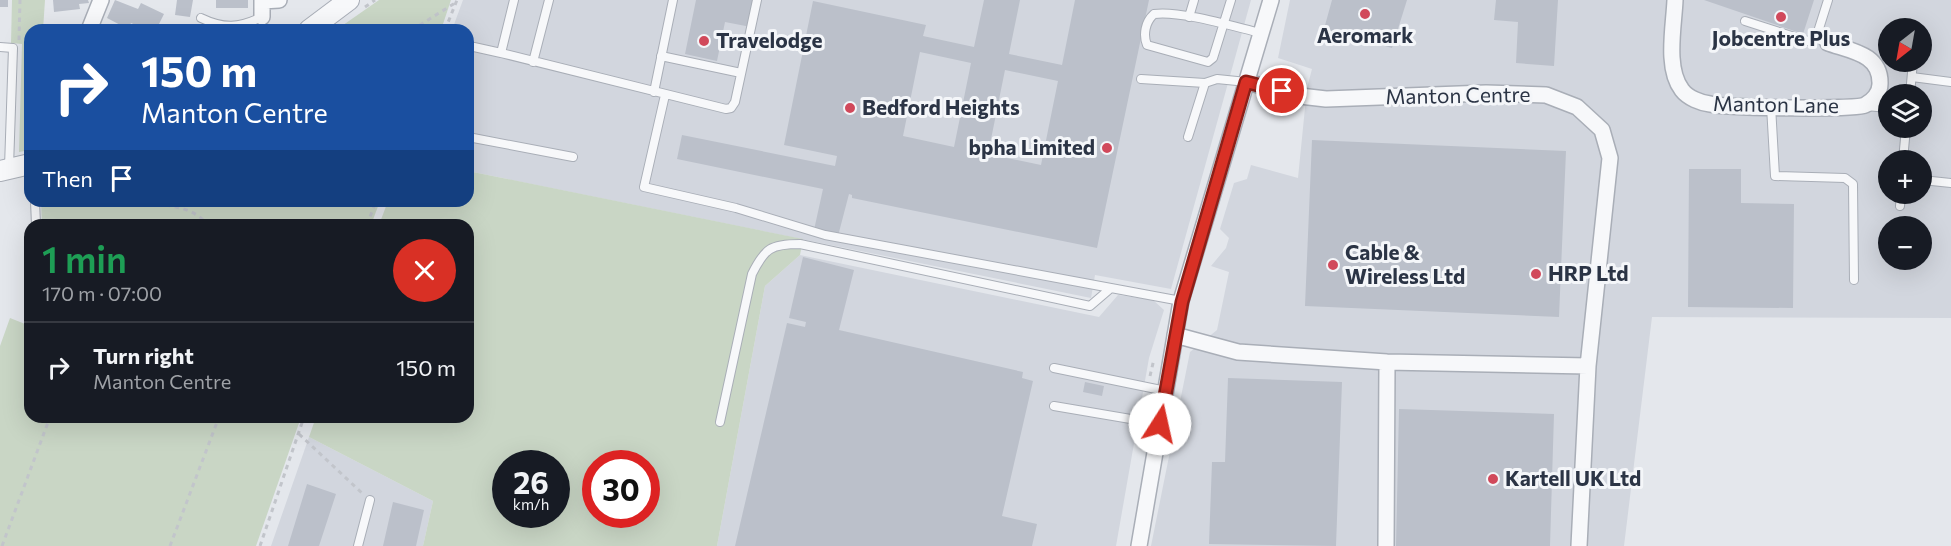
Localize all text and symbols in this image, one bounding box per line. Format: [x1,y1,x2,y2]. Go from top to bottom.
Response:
marker: Aeromark [1358,7,1372,21]
marker: Jobcentre Plus [1774,10,1788,24]
north arrow [1878,18,1932,72]
map controls [1878,18,1932,270]
place label: Aeromark [1317,22,1413,47]
place label: Jobcentre Plus [1712,25,1850,50]
place label: Travelodge [716,27,822,52]
marker: Travelodge [697,34,711,48]
text: 150 m [141,44,257,96]
icon: right [42,48,120,126]
pin [1256,65,1307,116]
icon: arrive [1265,74,1298,107]
street label: Manton Centre [1385,81,1531,108]
button: layers [1878,84,1932,138]
street label: Manton Lane [1713,90,1839,117]
place label: Bedford Heights [862,94,1020,119]
text: Manton Centre [141,96,328,129]
marker: Bedford Heights [843,101,857,115]
place label: bpha Limited [969,134,1095,159]
marker: bpha Limited [1100,141,1114,155]
button: + [1878,150,1932,204]
icon: arrive [105,162,138,195]
text: Then [42,165,93,192]
button: − [1878,216,1932,270]
text: 1 min [42,236,127,280]
button: close [393,239,456,302]
place label: Cable & Wireless Ltd [1345,239,1465,288]
marker: Cable & Wireless Ltd [1326,258,1340,272]
place label: HRP Ltd [1548,260,1629,285]
marker: HRP Ltd [1529,267,1543,281]
text: 170 m · 07:00 [42,281,162,305]
text: Turn right [93,342,194,369]
icon: right [42,351,75,384]
text: 150 m [396,354,456,381]
text: Manton Centre [93,369,231,393]
position arrow [1128,392,1192,456]
speed limit sign: 30 [582,450,660,528]
text: 26 [513,463,549,500]
place label: Kartell UK Ltd [1505,465,1641,490]
marker: Kartell UK Ltd [1486,472,1500,486]
text: km/h [513,495,549,513]

